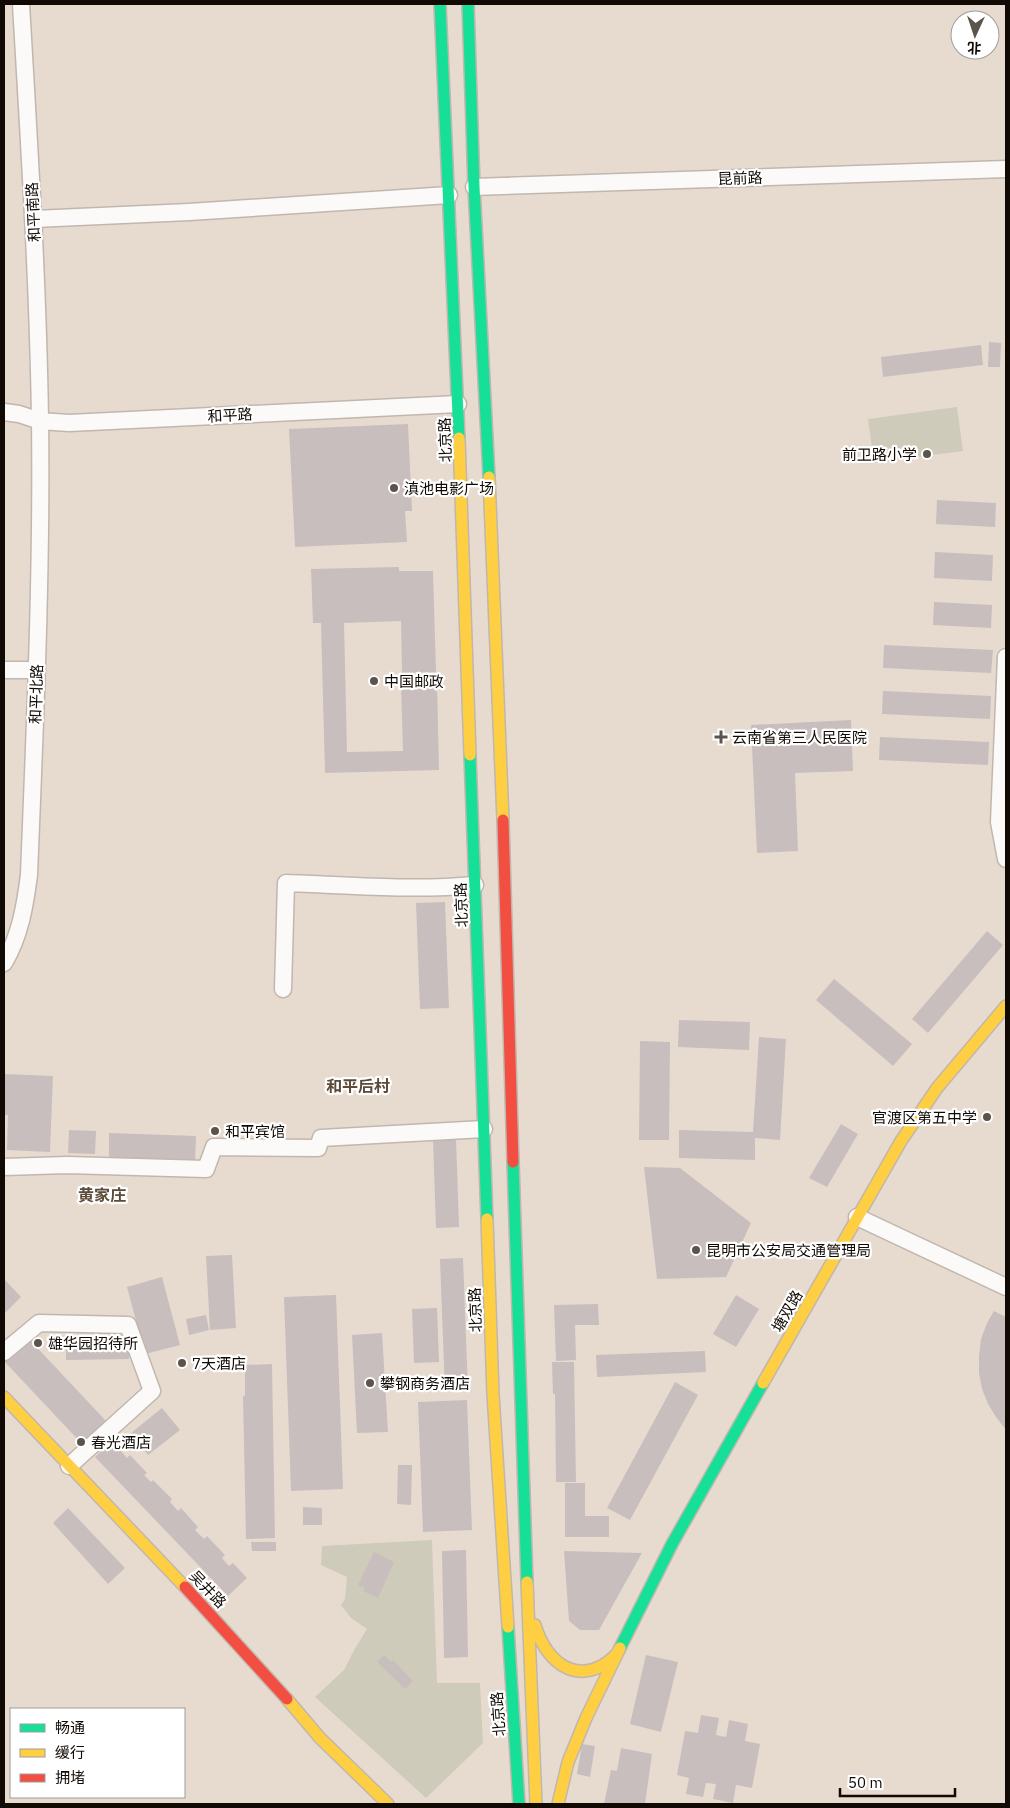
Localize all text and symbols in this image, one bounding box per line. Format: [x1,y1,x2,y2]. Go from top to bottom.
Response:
north arrow [950,10,1000,60]
text: 北 [967,39,982,57]
street label: 昆前路 [717,168,763,188]
street label: 和平南路 [22,182,44,242]
street label: 和平路 [207,404,253,426]
street label: 北京路 [435,417,455,463]
place label: 前卫路小学 [842,445,917,464]
marker: 前卫路小学 [921,448,933,460]
place label: 滇池电影广场 [404,479,494,498]
marker: 滇池电影广场 [388,482,400,494]
street label: 和平北路 [25,664,47,724]
place label: 中国邮政 [384,672,444,691]
marker: 中国邮政 [368,675,380,687]
place label: 云南省第三人民医院 [732,728,867,747]
marker: 云南省第三人民医院 [714,730,728,744]
street label: 北京路 [451,882,471,928]
district label: 和平后村 [326,1076,390,1096]
place label: 官渡区第五中学 [872,1108,977,1127]
marker: 官渡区第五中学 [981,1111,993,1123]
place label: 和平宾馆 [225,1122,285,1141]
marker: 和平宾馆 [209,1125,221,1137]
district label: 黄家庄 [78,1185,126,1205]
place label: 昆明市公安局交通管理局 [706,1241,871,1260]
marker: 昆明市公安局交通管理局 [690,1244,702,1256]
street label: 北京路 [465,1287,485,1333]
street label: 塘双路 [768,1287,806,1335]
place label: 雄华园招待所 [48,1334,138,1353]
marker: 雄华园招待所 [32,1337,44,1349]
place label: 7天酒店 [192,1354,246,1373]
marker: 7天酒店 [176,1357,188,1369]
place label: 攀钢商务酒店 [380,1374,470,1393]
marker: 攀钢商务酒店 [364,1377,376,1389]
place label: 春光酒店 [91,1433,151,1452]
marker: 春光酒店 [75,1436,87,1448]
street label: 吴井路 [186,1566,230,1612]
street label: 北京路 [487,1691,509,1737]
legend [10,1708,185,1798]
text: 畅通 [55,1718,85,1737]
text: 缓行 [55,1743,85,1762]
scale bar [840,1766,955,1798]
text: 拥堵 [55,1768,85,1787]
text: 50 m [848,1773,883,1792]

